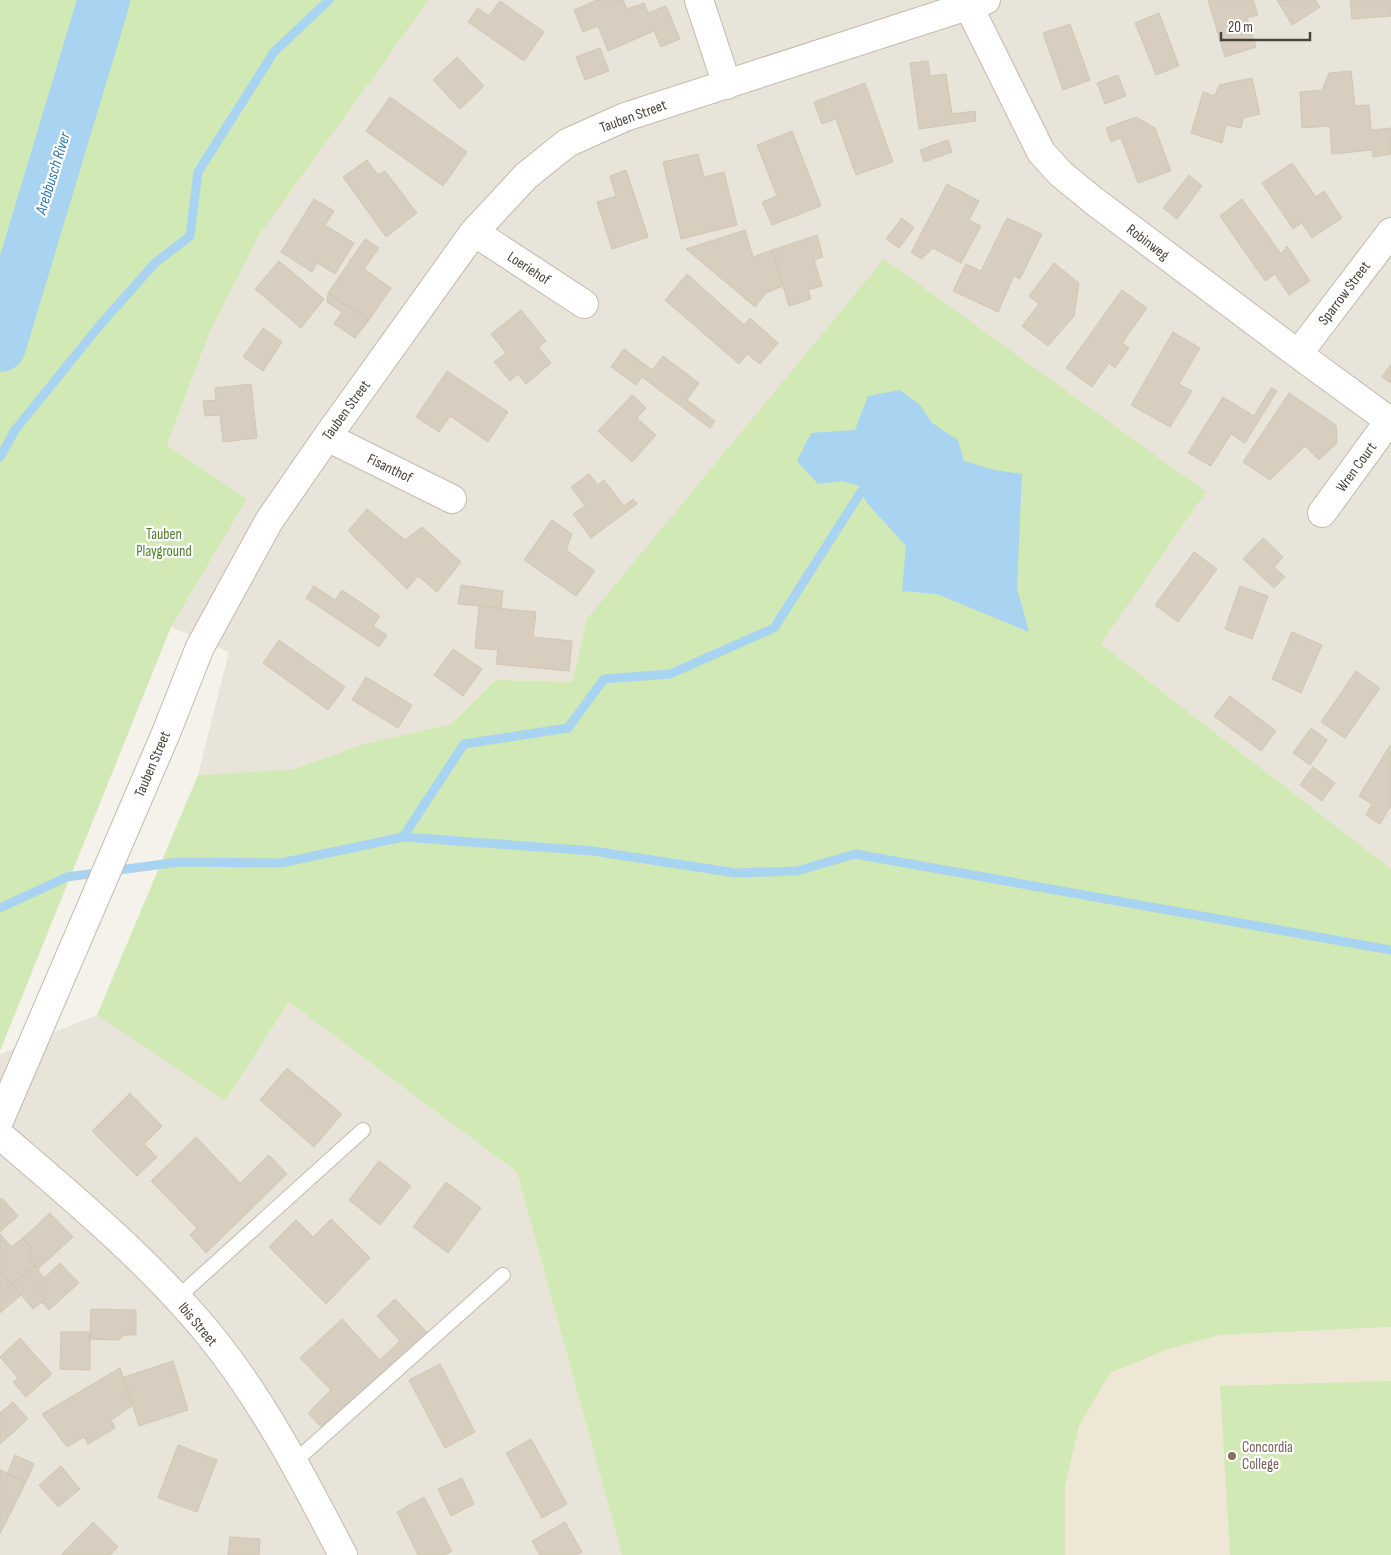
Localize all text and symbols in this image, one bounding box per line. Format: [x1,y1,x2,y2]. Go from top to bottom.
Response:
scale bar [1221,10,1310,42]
text: 20 m [1228,18,1253,37]
street label: Tauben Street [597,95,670,137]
water label: Arebbusch River [32,130,75,218]
street label: Robinweg [1123,220,1173,265]
street label: Loeriehof [504,247,554,290]
street label: Sparrow Street [1314,257,1375,329]
street label: Tauben Street [318,376,375,444]
street label: Wren Court [1332,438,1381,496]
street label: Fisanthof [364,449,416,488]
park label: Tauben Playground [136,525,192,561]
street label: Tauben Street [130,728,175,800]
street label: Ibis Street [174,1299,222,1350]
place label: Concordia College [1242,1438,1293,1474]
marker: Concordia College [1226,1450,1238,1462]

